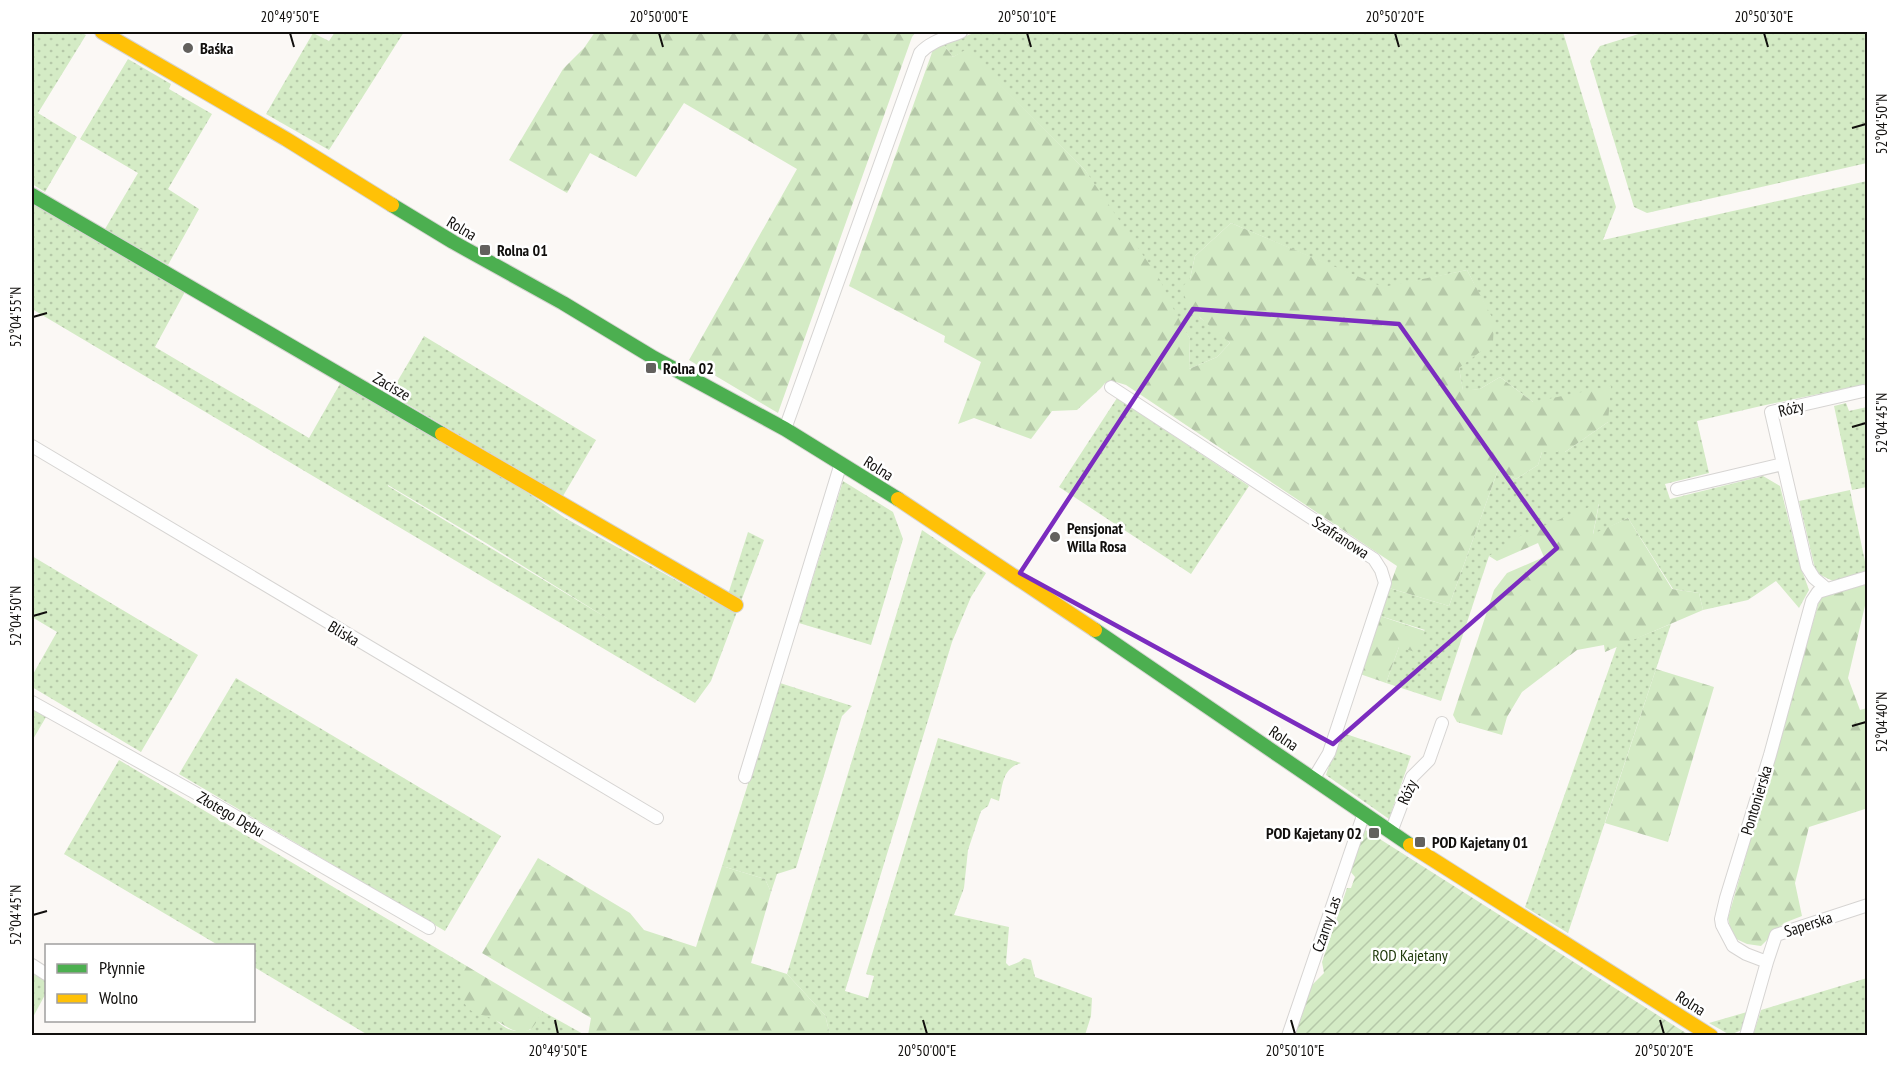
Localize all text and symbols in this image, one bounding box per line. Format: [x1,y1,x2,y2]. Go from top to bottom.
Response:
text: 20°49'50"E [260,7,320,26]
text: 20°50'00"E [629,7,689,26]
text: 20°50'10"E [997,7,1057,26]
text: 20°50'20"E [1365,7,1425,26]
text: 20°50'30"E [1734,7,1794,26]
place label: Baśka [200,38,234,58]
marker: Baśka [181,41,195,55]
text: 52°04'50"N [1872,94,1891,154]
street label: Rolna [444,211,480,245]
place label: Rolna 01 [497,240,548,260]
marker: Rolna 01 [478,243,492,257]
text: 52°04'55"N [6,287,25,347]
place label: Rolna 02 [663,358,714,378]
marker: Rolna 02 [644,361,658,375]
street label: Zacisze [370,367,414,405]
text: 52°04'45"N [1872,393,1891,453]
street label: Róży [1776,395,1806,421]
street label: Rolna [861,451,897,485]
street label: Szafranowa [1309,511,1373,563]
place label: Pensjonat Willa Rosa [1066,518,1127,556]
marker: Pensjonat Willa Rosa [1048,530,1062,544]
text: 52°04'50"N [6,586,25,646]
street label: Bliska [325,616,363,650]
text: 52°04'40"N [1872,692,1891,752]
street label: Rolna [1266,721,1302,755]
street label: Pontonierska [1736,763,1776,837]
street label: Róży [1393,776,1421,808]
street label: Złotego Dębu [194,787,268,841]
place label: POD Kajetany 02 [1266,823,1362,843]
marker: POD Kajetany 02 [1367,826,1381,840]
place label: POD Kajetany 01 [1432,832,1528,852]
marker: POD Kajetany 01 [1413,835,1427,849]
text: 52°04'45"N [6,885,25,945]
street label: Czarny Las [1307,893,1345,955]
street label: Saperska [1782,907,1834,941]
legend [45,944,255,1022]
park label: ROD Kajetany [1372,945,1448,965]
text: Płynnie [99,956,145,979]
text: Wolno [99,986,138,1009]
street label: Rolna [1673,986,1709,1020]
text: 20°49'50"E [528,1041,588,1060]
text: 20°50'00"E [897,1041,957,1060]
text: 20°50'10"E [1265,1041,1325,1060]
text: 20°50'20"E [1634,1041,1694,1060]

